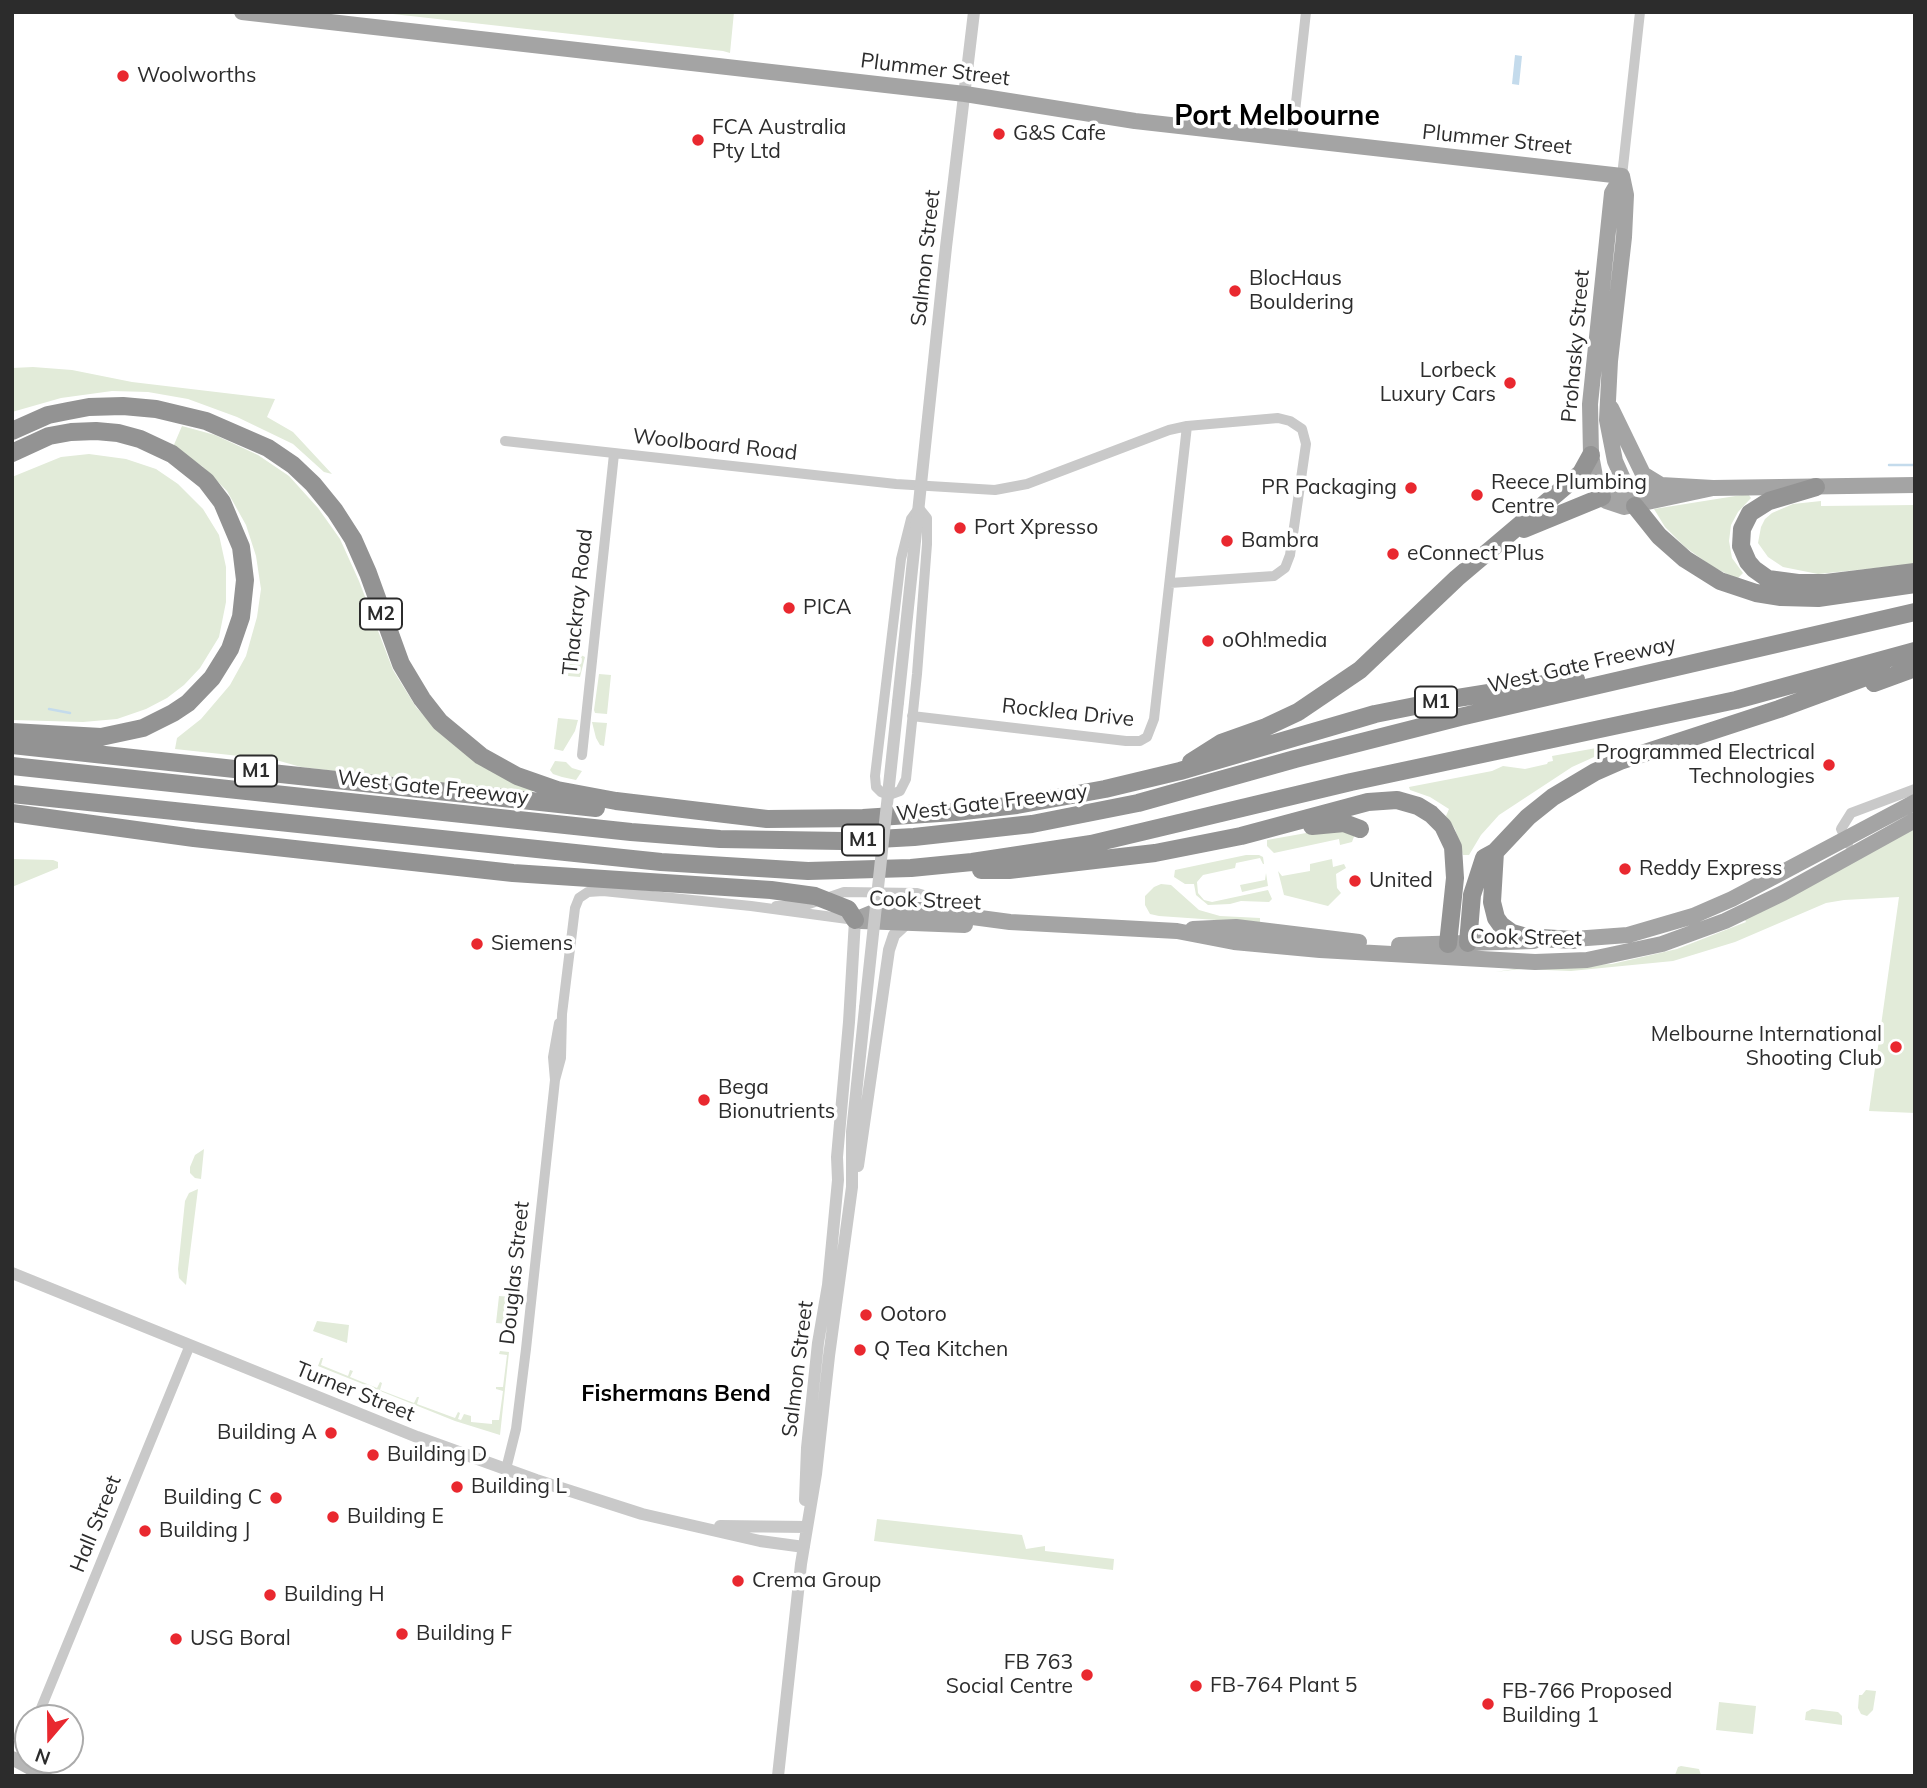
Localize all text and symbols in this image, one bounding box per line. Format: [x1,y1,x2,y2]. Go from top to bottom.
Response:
street label: Plummer Street [859,48,1011,92]
place label: Woolworths [137,63,256,89]
marker: Woolworths [115,68,131,84]
district label: Port Melbourne [1174,100,1380,134]
place label: FCA Australia Pty Ltd [712,115,846,165]
street label: Plummer Street [1421,120,1573,160]
place label: G&S Cafe [1013,121,1106,147]
marker: G&S Cafe [991,126,1007,142]
marker: FCA Australia Pty Ltd [690,132,706,148]
street label: Salmon Street [906,189,946,327]
place label: BlocHaus Bouldering [1249,266,1354,316]
street label: Prohasky Street [1557,268,1595,424]
marker: BlocHaus Bouldering [1227,283,1243,299]
place label: Lorbeck Luxury Cars [1380,358,1496,408]
marker: Lorbeck Luxury Cars [1502,375,1518,391]
street label: Woolboard Road [631,424,799,466]
place label: Reece Plumbing Centre [1491,470,1647,520]
place label: PR Packaging [1261,475,1397,501]
marker: PR Packaging [1403,480,1419,496]
marker: Reece Plumbing Centre [1469,487,1485,503]
place label: Port Xpresso [974,515,1098,541]
marker: Port Xpresso [952,520,968,536]
street label: Thackray Road [558,528,598,676]
place label: Bambra [1241,528,1319,554]
marker: Bambra [1219,533,1235,549]
place label: eConnect Plus [1407,541,1545,567]
marker: eConnect Plus [1385,546,1401,562]
place label: PICA [803,595,852,621]
road number: M2 [360,598,402,629]
marker: PICA [781,600,797,616]
place label: oOh!media [1222,628,1327,654]
street label: West Gate Freeway [1485,631,1679,699]
marker: oOh!media [1200,633,1216,649]
road number: M1 [1415,687,1457,718]
street label: Rocklea Drive [1001,694,1135,732]
place label: Programmed Electrical Technologies [1596,740,1815,790]
road number: M1 [235,756,277,786]
marker: Programmed Electrical Technologies [1821,757,1837,773]
street label: West Gate Freeway [336,765,530,811]
street label: West Gate Freeway [895,779,1089,827]
road number: M1 [842,824,884,856]
place label: Reddy Express [1639,856,1782,882]
marker: Reddy Express [1617,861,1633,877]
place label: United [1369,868,1433,894]
marker: United [1347,873,1363,889]
street label: Cook Street [869,886,981,916]
street label: Cook Street [1470,924,1582,952]
place label: Siemens [491,931,573,957]
marker: Siemens [469,936,485,952]
place label: Melbourne International Shooting Club [1651,1022,1882,1072]
marker: Melbourne International Shooting Club [1888,1039,1904,1055]
place label: Bega Bionutrients [718,1075,835,1125]
marker: Bega Bionutrients [696,1092,712,1108]
street label: Douglas Street [495,1200,535,1346]
street label: Salmon Street [777,1299,819,1439]
place label: Ootoro [880,1302,947,1328]
marker: Ootoro [858,1307,874,1323]
place label: Q Tea Kitchen [874,1337,1008,1363]
marker: Q Tea Kitchen [852,1342,868,1358]
street label: Turner Street [292,1357,418,1427]
district label: Fishermans Bend [581,1380,771,1408]
place label: Building A [217,1420,317,1446]
marker: Building A [323,1425,339,1441]
place label: Building D [387,1442,487,1468]
marker: Building D [365,1447,381,1463]
street label: Hall Street [65,1472,127,1576]
place label: Building L [471,1474,567,1500]
marker: Building L [449,1479,465,1495]
place label: Building C [163,1485,262,1511]
marker: Building C [268,1490,284,1506]
place label: Building E [347,1504,444,1530]
marker: Building E [325,1509,341,1525]
place label: Building J [159,1518,250,1544]
marker: Building J [137,1523,153,1539]
place label: Crema Group [752,1568,881,1594]
marker: Crema Group [730,1573,746,1589]
place label: Building H [284,1582,385,1608]
marker: Building H [262,1587,278,1603]
place label: Building F [416,1621,512,1647]
place label: USG Boral [190,1626,291,1652]
marker: Building F [394,1626,410,1642]
marker: USG Boral [168,1631,184,1647]
place label: FB 763 Social Centre [946,1650,1073,1700]
marker: FB 763 Social Centre [1079,1667,1095,1683]
place label: FB-764 Plant 5 [1210,1673,1357,1699]
marker: FB-764 Plant 5 [1188,1678,1204,1694]
place label: FB-766 Proposed Building 1 [1502,1679,1672,1729]
marker: FB-766 Proposed Building 1 [1480,1696,1496,1712]
north arrow [14,1704,84,1774]
text: N [32,1743,53,1771]

